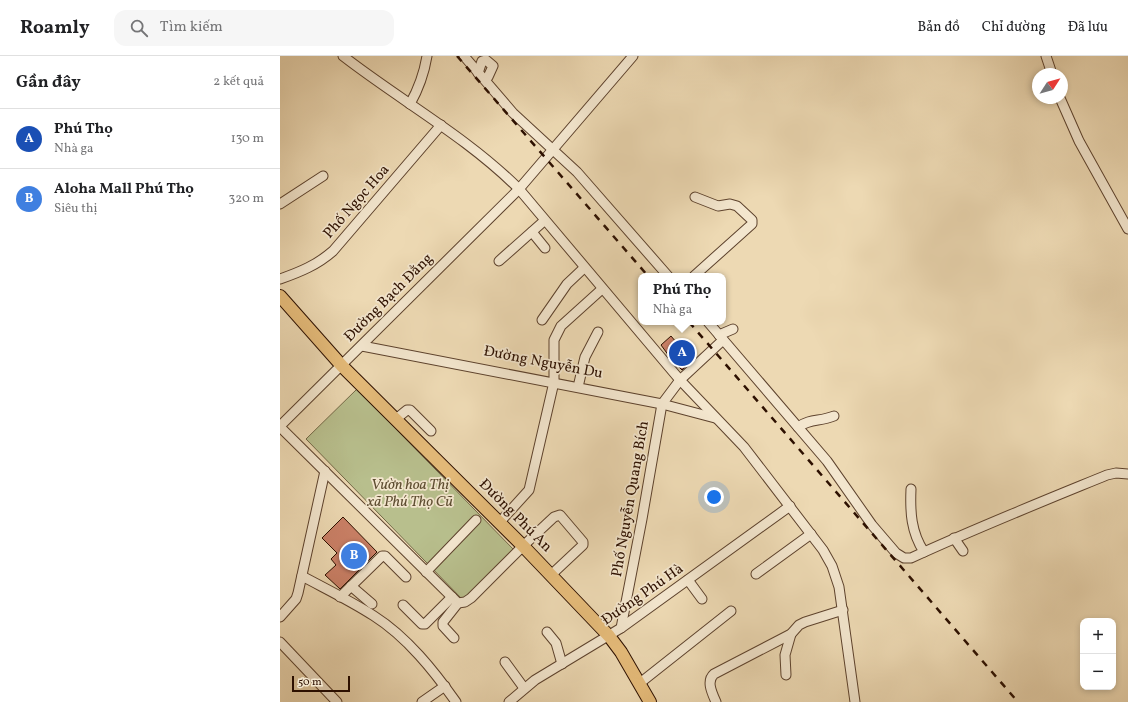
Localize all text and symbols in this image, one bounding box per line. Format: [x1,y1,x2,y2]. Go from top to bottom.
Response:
search box [114,10,394,46]
text: Roamly [20,15,90,41]
icon: search [128,17,150,39]
text: Tìm kiếm [160,17,223,38]
text: Bản đồ [918,18,960,37]
text: Chỉ đường [982,18,1046,37]
text: Đã lưu [1068,18,1108,37]
north arrow [1032,68,1068,104]
text: Gần đây [16,71,81,94]
text: 2 kết quả [213,73,264,91]
text: Phú Thọ [54,119,113,140]
text: A [24,130,34,148]
text: 130 m [231,130,264,148]
text: Nhà ga [54,140,94,158]
street label: Phố Ngọc Hoa [319,160,395,244]
text: Aloha Mall Phú Thọ [54,179,194,200]
text: B [25,190,33,208]
text: 320 m [229,190,264,208]
text: Siêu thị [54,200,97,218]
street label: Đường Bạch Đằng [340,249,438,347]
popup [638,273,726,325]
text: Phú Thọ [653,280,711,301]
text: Nhà ga [653,301,692,319]
pin: A [669,338,695,368]
street label: Đường Nguyễn Du [482,341,604,385]
street label: Phố Nguyễn Quang Bích [607,419,655,579]
street label: Đường Phú An [473,474,557,558]
park label: Vườn hoa Thị xã Phú Thọ Cũ [366,475,453,513]
your location [704,487,724,507]
pin: B [341,541,367,571]
street label: Đường Phú Hà [598,559,688,631]
map controls [1080,618,1116,690]
button: + [1080,618,1116,654]
button: − [1080,654,1116,690]
scale bar [292,674,350,693]
text: 50 m [298,675,322,690]

